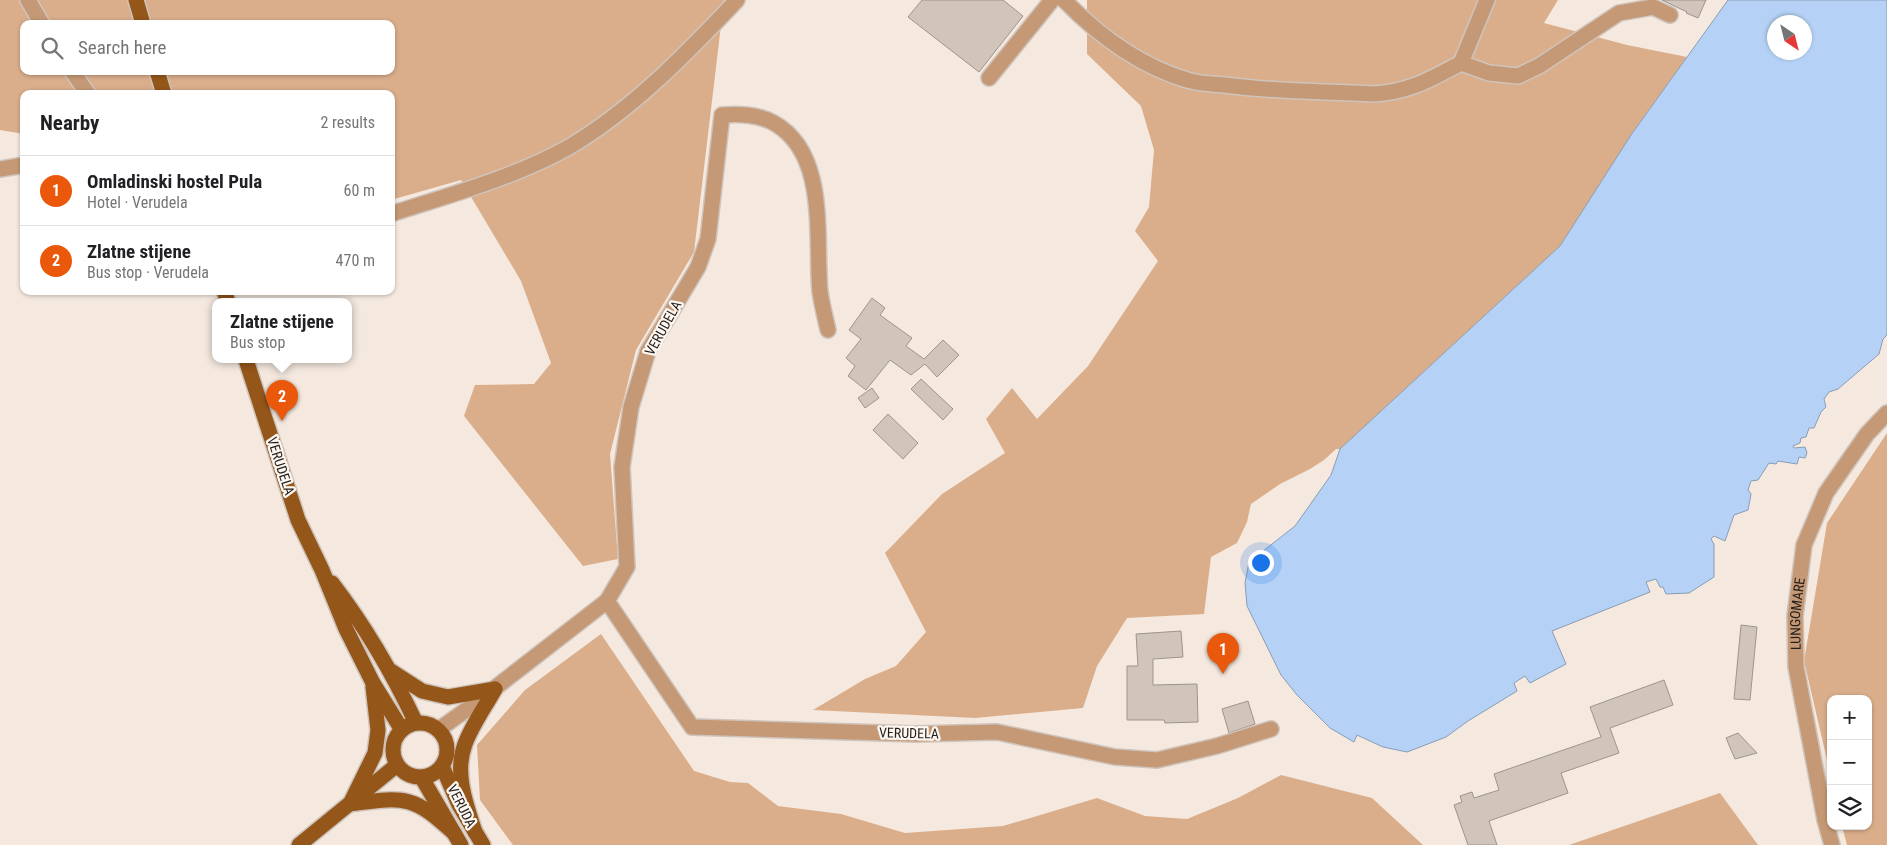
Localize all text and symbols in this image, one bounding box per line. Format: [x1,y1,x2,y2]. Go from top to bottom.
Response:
north arrow [1767,15,1812,60]
search box [20,20,395,75]
icon: search [38,34,66,62]
text: Search here [78,36,166,59]
text: Nearby [40,111,99,135]
text: 2 results [320,113,375,132]
text: Omladinski hostel Pula [87,170,262,193]
text: 1 [52,181,60,200]
text: 60 m [343,181,375,200]
text: Hotel · Verudela [87,193,188,212]
text: Zlatne stijene [87,240,191,263]
text: 2 [52,251,60,270]
text: 470 m [336,251,375,270]
text: Bus stop · Verudela [87,263,209,282]
popup [212,298,352,363]
street label: VERUDELA [641,298,685,358]
text: Zlatne stijene [230,310,334,333]
text: Bus stop [230,333,285,352]
pin: 2 [266,380,298,421]
street label: VERUDELA [264,435,298,497]
your location [1248,550,1274,576]
street label: LUNGOMARE [1787,577,1808,650]
pin: 1 [1207,633,1239,674]
map controls [1827,695,1872,830]
button: + [1827,695,1872,740]
street label: VERUDELA [879,724,939,742]
button: − [1827,740,1872,785]
street label: VERUDA [444,782,480,830]
button: layers [1827,785,1872,830]

